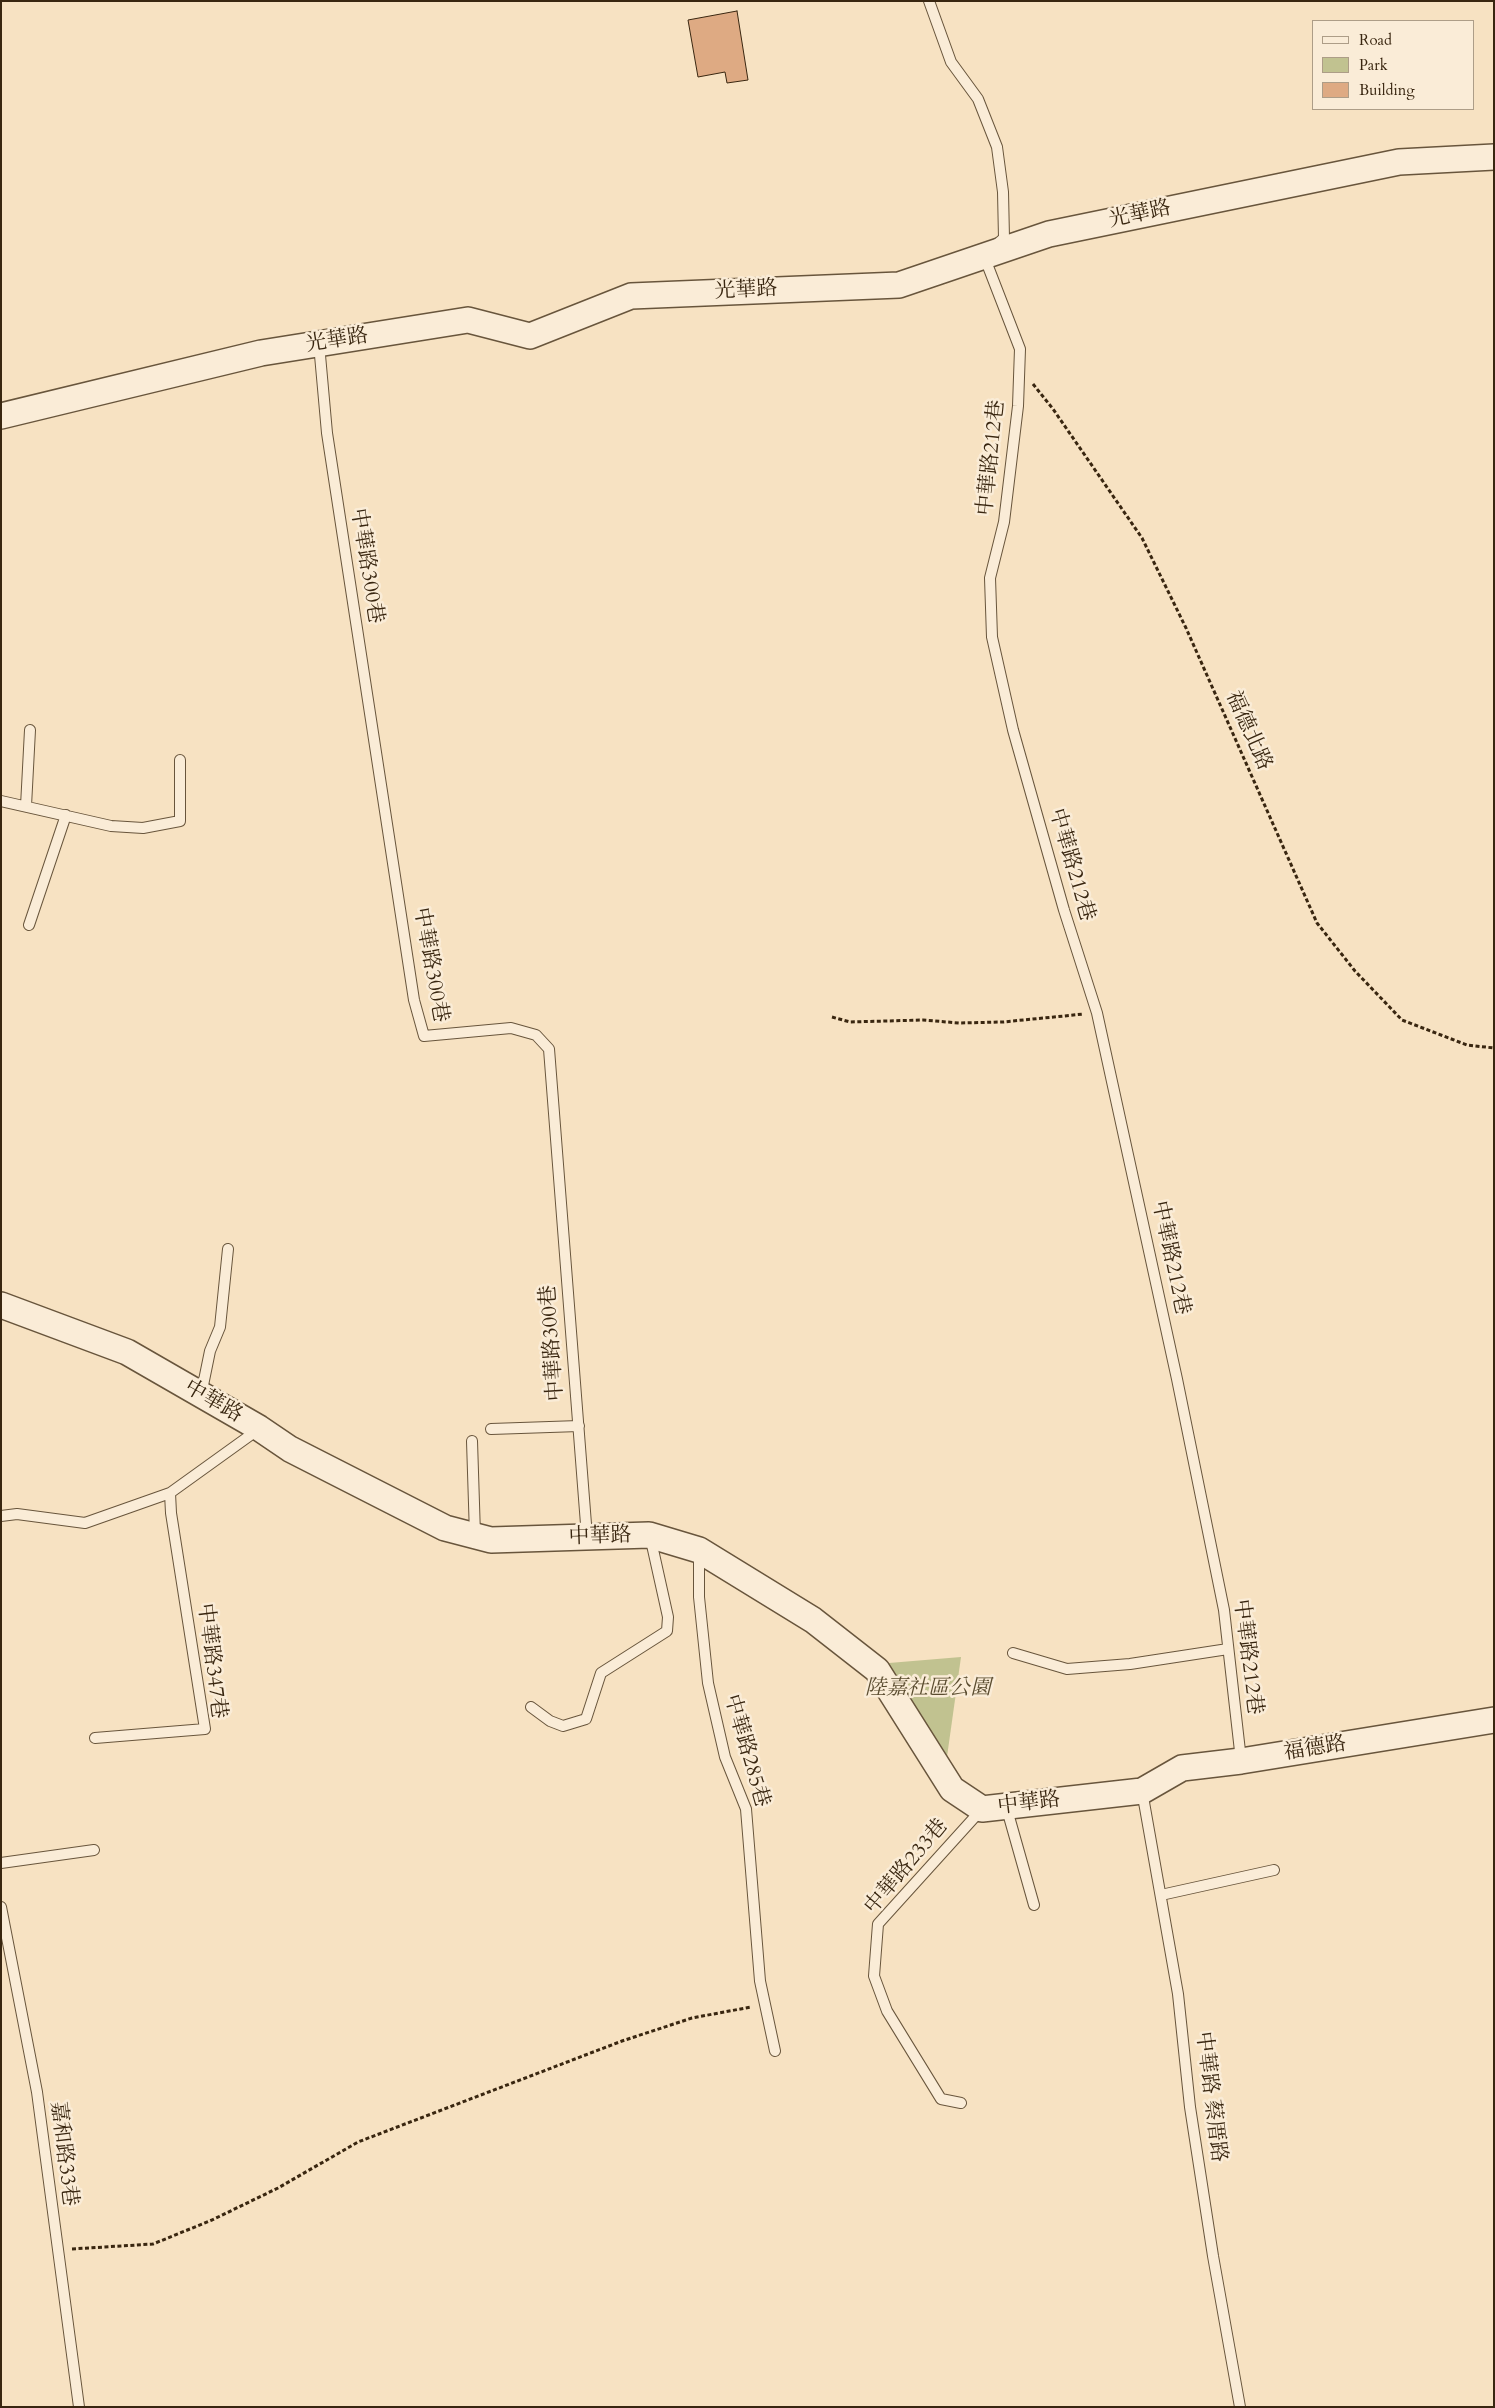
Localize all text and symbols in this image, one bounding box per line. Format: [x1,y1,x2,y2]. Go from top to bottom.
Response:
legend [1312,20,1475,110]
text: Road [1359,30,1392,50]
text: Park [1359,55,1388,75]
text: Building [1359,80,1415,100]
street label: 光華路 [1107,196,1173,234]
street label: 光華路 [714,277,778,305]
street label: 光華路 [304,324,370,358]
street label: 中華路212巷 [973,399,1011,517]
street label: 中華路300巷 [344,507,388,625]
street label: 福德北路 [1219,688,1277,774]
street label: 中華路212巷 [1043,806,1099,924]
street label: 中華路300巷 [407,906,453,1024]
street label: 中華路212巷 [1146,1199,1194,1317]
street label: 中華路300巷 [536,1284,570,1402]
street label: 中華路 [179,1375,247,1429]
street label: 中華路 [568,1523,632,1551]
street label: 中華路212巷 [1227,1598,1267,1716]
street label: 中華路347巷 [191,1602,231,1720]
park label: 陸嘉社區公園 [865,1676,991,1702]
street label: 中華路285巷 [718,1692,774,1810]
street label: 福德路 [1282,1732,1348,1766]
street label: 中華路 [996,1788,1062,1820]
street label: 中華路233巷 [860,1814,954,1920]
street label: 中華路 蔡厝路 [1189,2030,1231,2164]
street label: 嘉和路33巷 [44,2100,82,2208]

